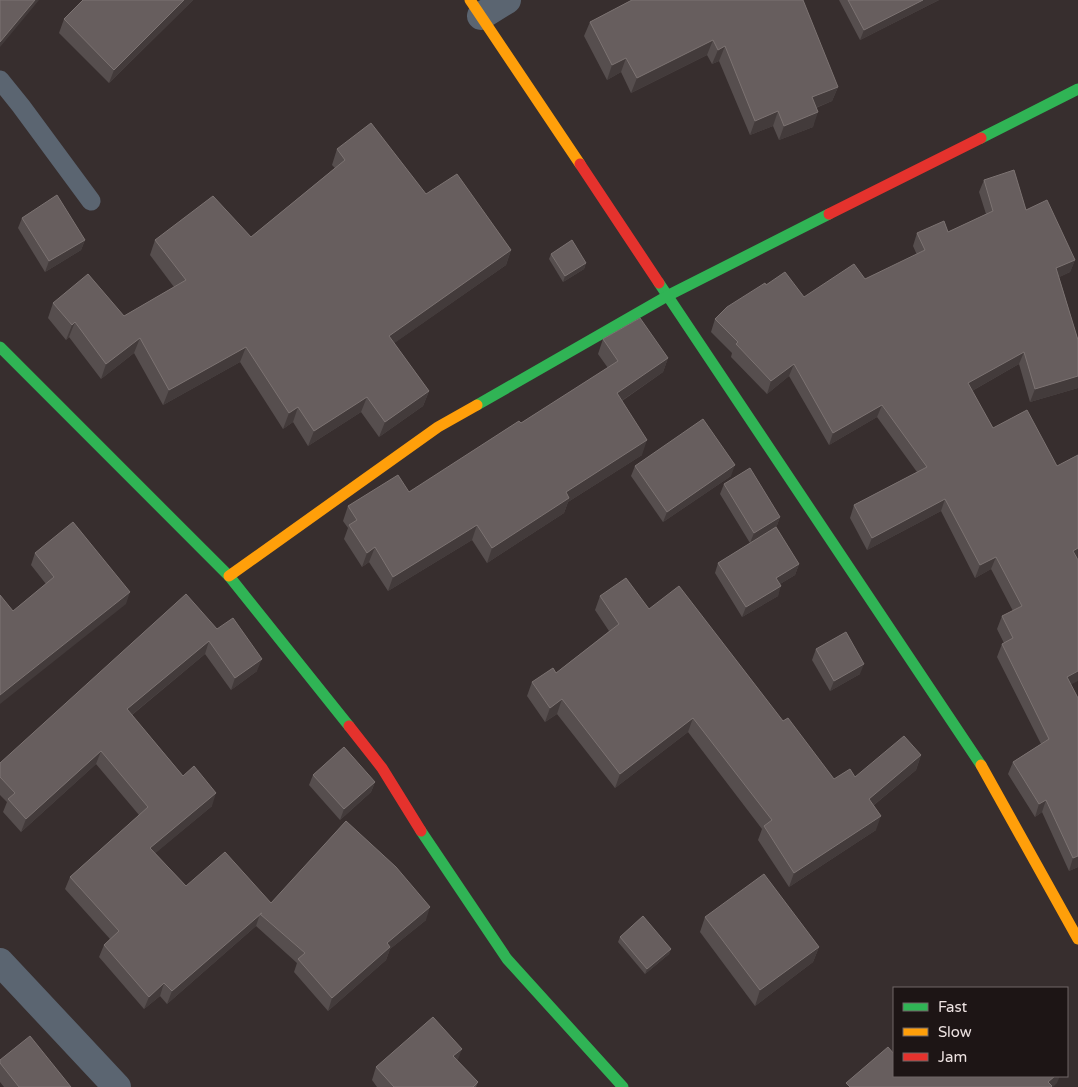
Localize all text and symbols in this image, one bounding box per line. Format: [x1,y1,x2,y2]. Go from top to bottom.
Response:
legend [893,987,1068,1077]
text: Fast [938,998,968,1016]
text: Slow [938,1023,972,1041]
text: Jam [938,1048,967,1066]

